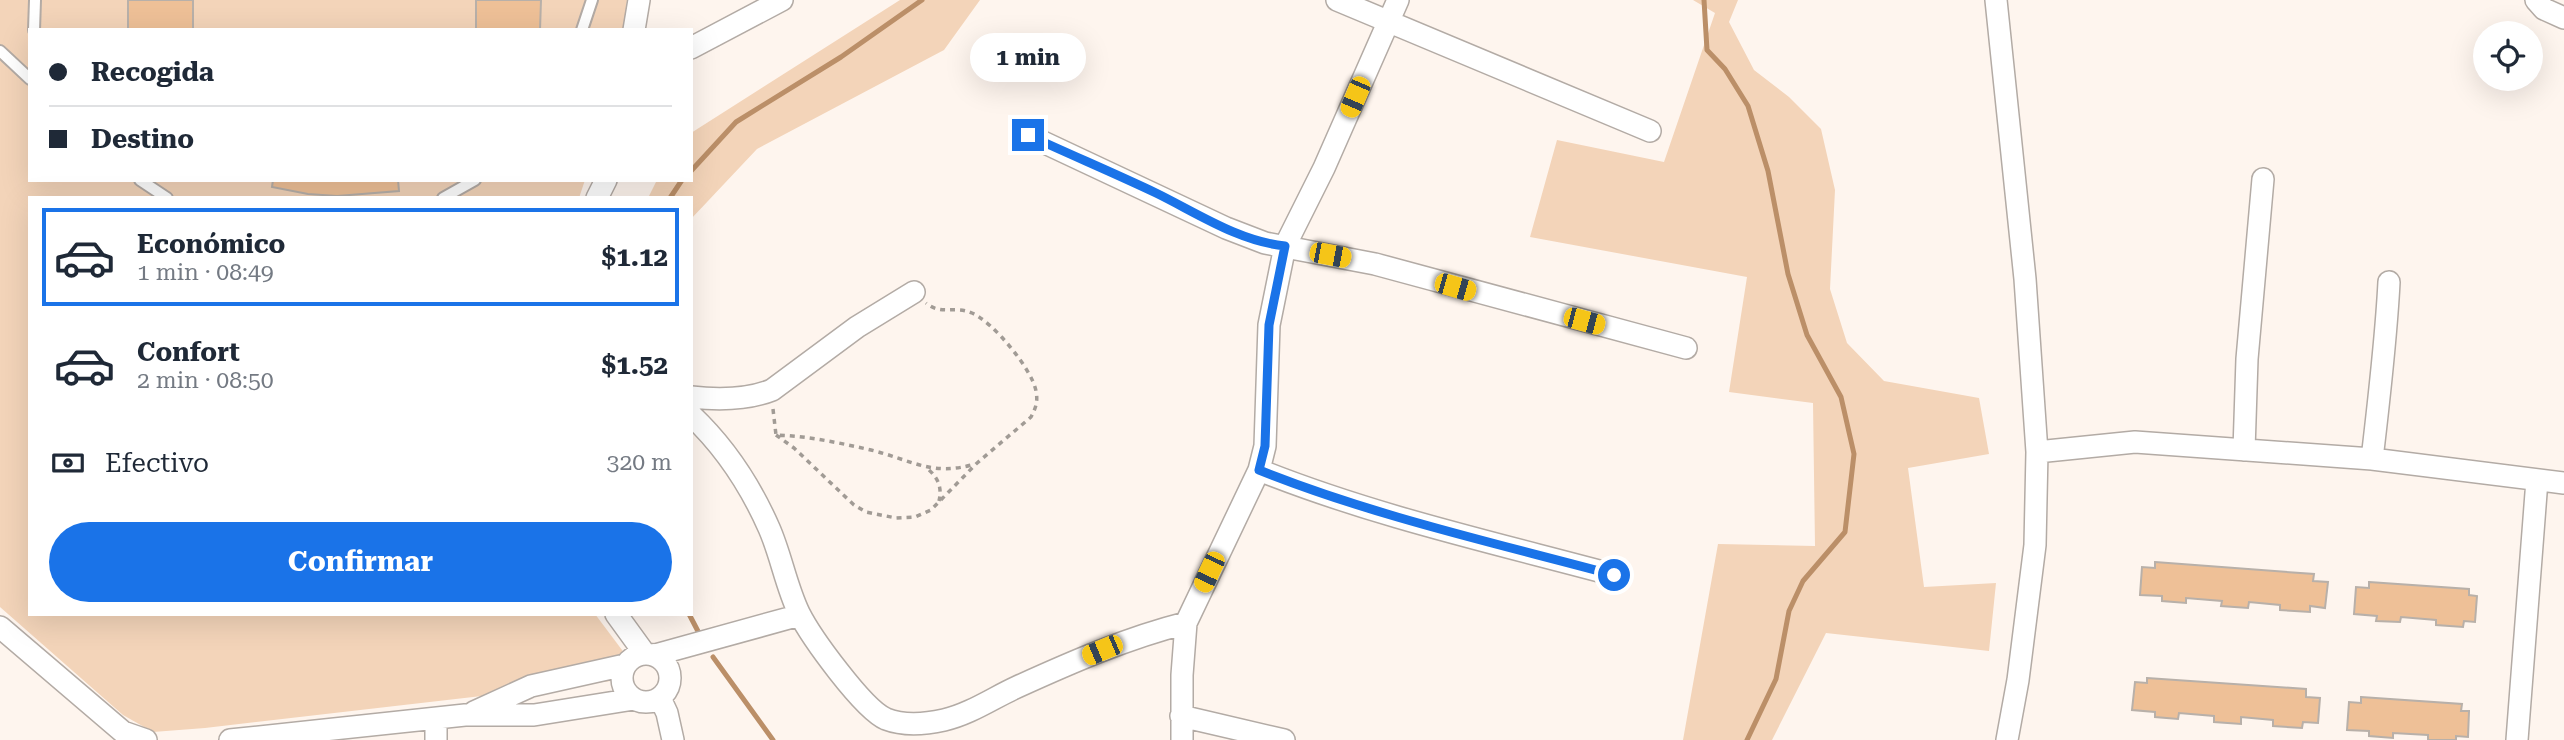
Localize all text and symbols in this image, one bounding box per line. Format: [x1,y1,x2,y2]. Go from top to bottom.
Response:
map controls [2473,21,2543,91]
button: locate [2473,21,2543,91]
callout: 1 min [970,33,1086,82]
text: 1 min [996,44,1060,71]
text: Recogida [91,57,214,87]
car [1338,74,1373,120]
route end [1012,119,1044,151]
text: Destino [91,124,194,154]
icon: car [53,226,116,289]
text: Económico [137,229,285,259]
car [1308,241,1353,269]
text: $1.12 [602,242,668,272]
text: 1 min · 08:49 [137,259,274,286]
car [1432,271,1479,303]
car [1561,305,1608,337]
icon: car [53,334,116,397]
text: Confort [137,337,240,367]
text: $1.52 [602,350,668,380]
text: 2 min · 08:50 [137,367,274,394]
icon: cash [49,444,87,482]
text: Efectivo [105,448,209,478]
text: 320 m [607,449,672,476]
button: Confirmar [49,522,672,602]
car [1191,549,1228,595]
route start [1598,559,1630,591]
car [1079,632,1126,668]

